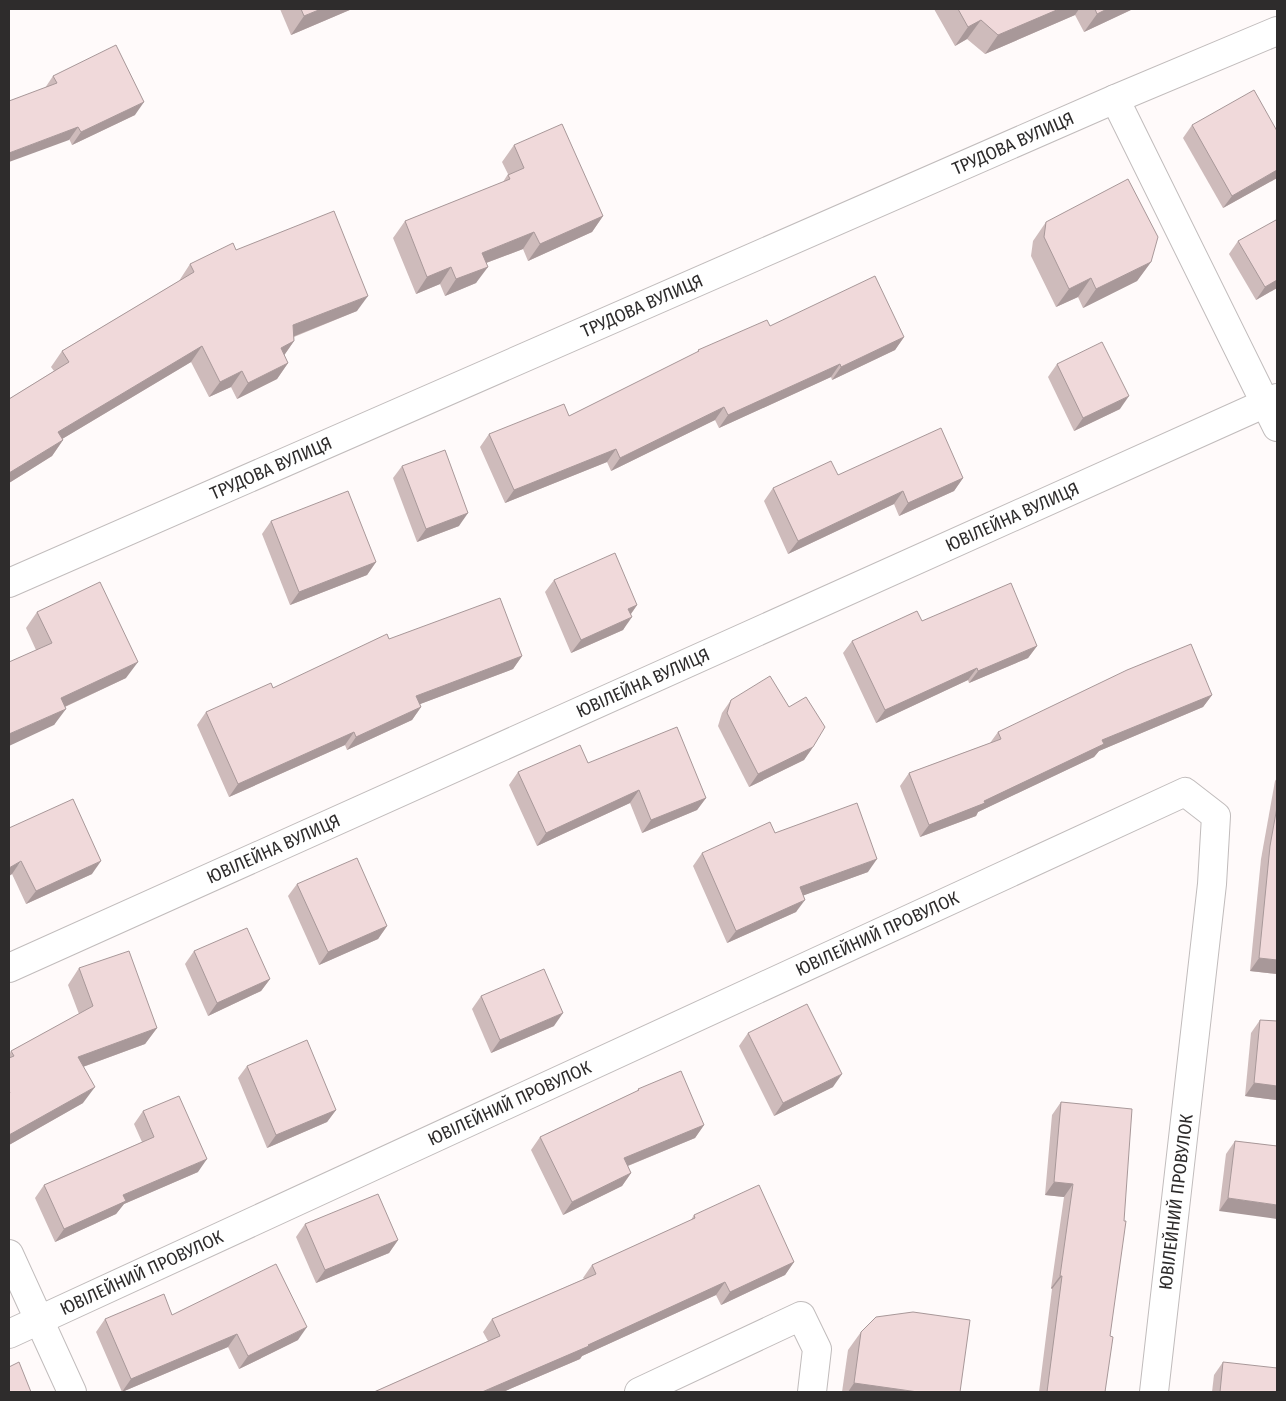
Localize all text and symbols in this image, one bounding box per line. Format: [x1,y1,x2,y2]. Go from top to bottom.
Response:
street label: ТРУДОВА ВУЛИЦЯ [949,107,1077,180]
street label: ТРУДОВА ВУЛИЦЯ [578,270,706,342]
street label: ТРУДОВА ВУЛИЦЯ [207,432,335,505]
street label: ЮВІЛЕЙНА ВУЛИЦЯ [942,477,1082,557]
street label: ЮВІЛЕЙНА ВУЛИЦЯ [573,644,713,723]
street label: ЮВІЛЕЙНА ВУЛИЦЯ [203,810,344,889]
street label: ЮВІЛЕЙНИЙ ПРОВУЛОК [792,887,963,981]
street label: ЮВІЛЕЙНИЙ ПРОВУЛОК [424,1056,595,1150]
street label: ЮВІЛЕЙНИЙ ПРОВУЛОК [1154,1112,1198,1291]
street label: ЮВІЛЕЙНИЙ ПРОВУЛОК [57,1226,227,1320]

